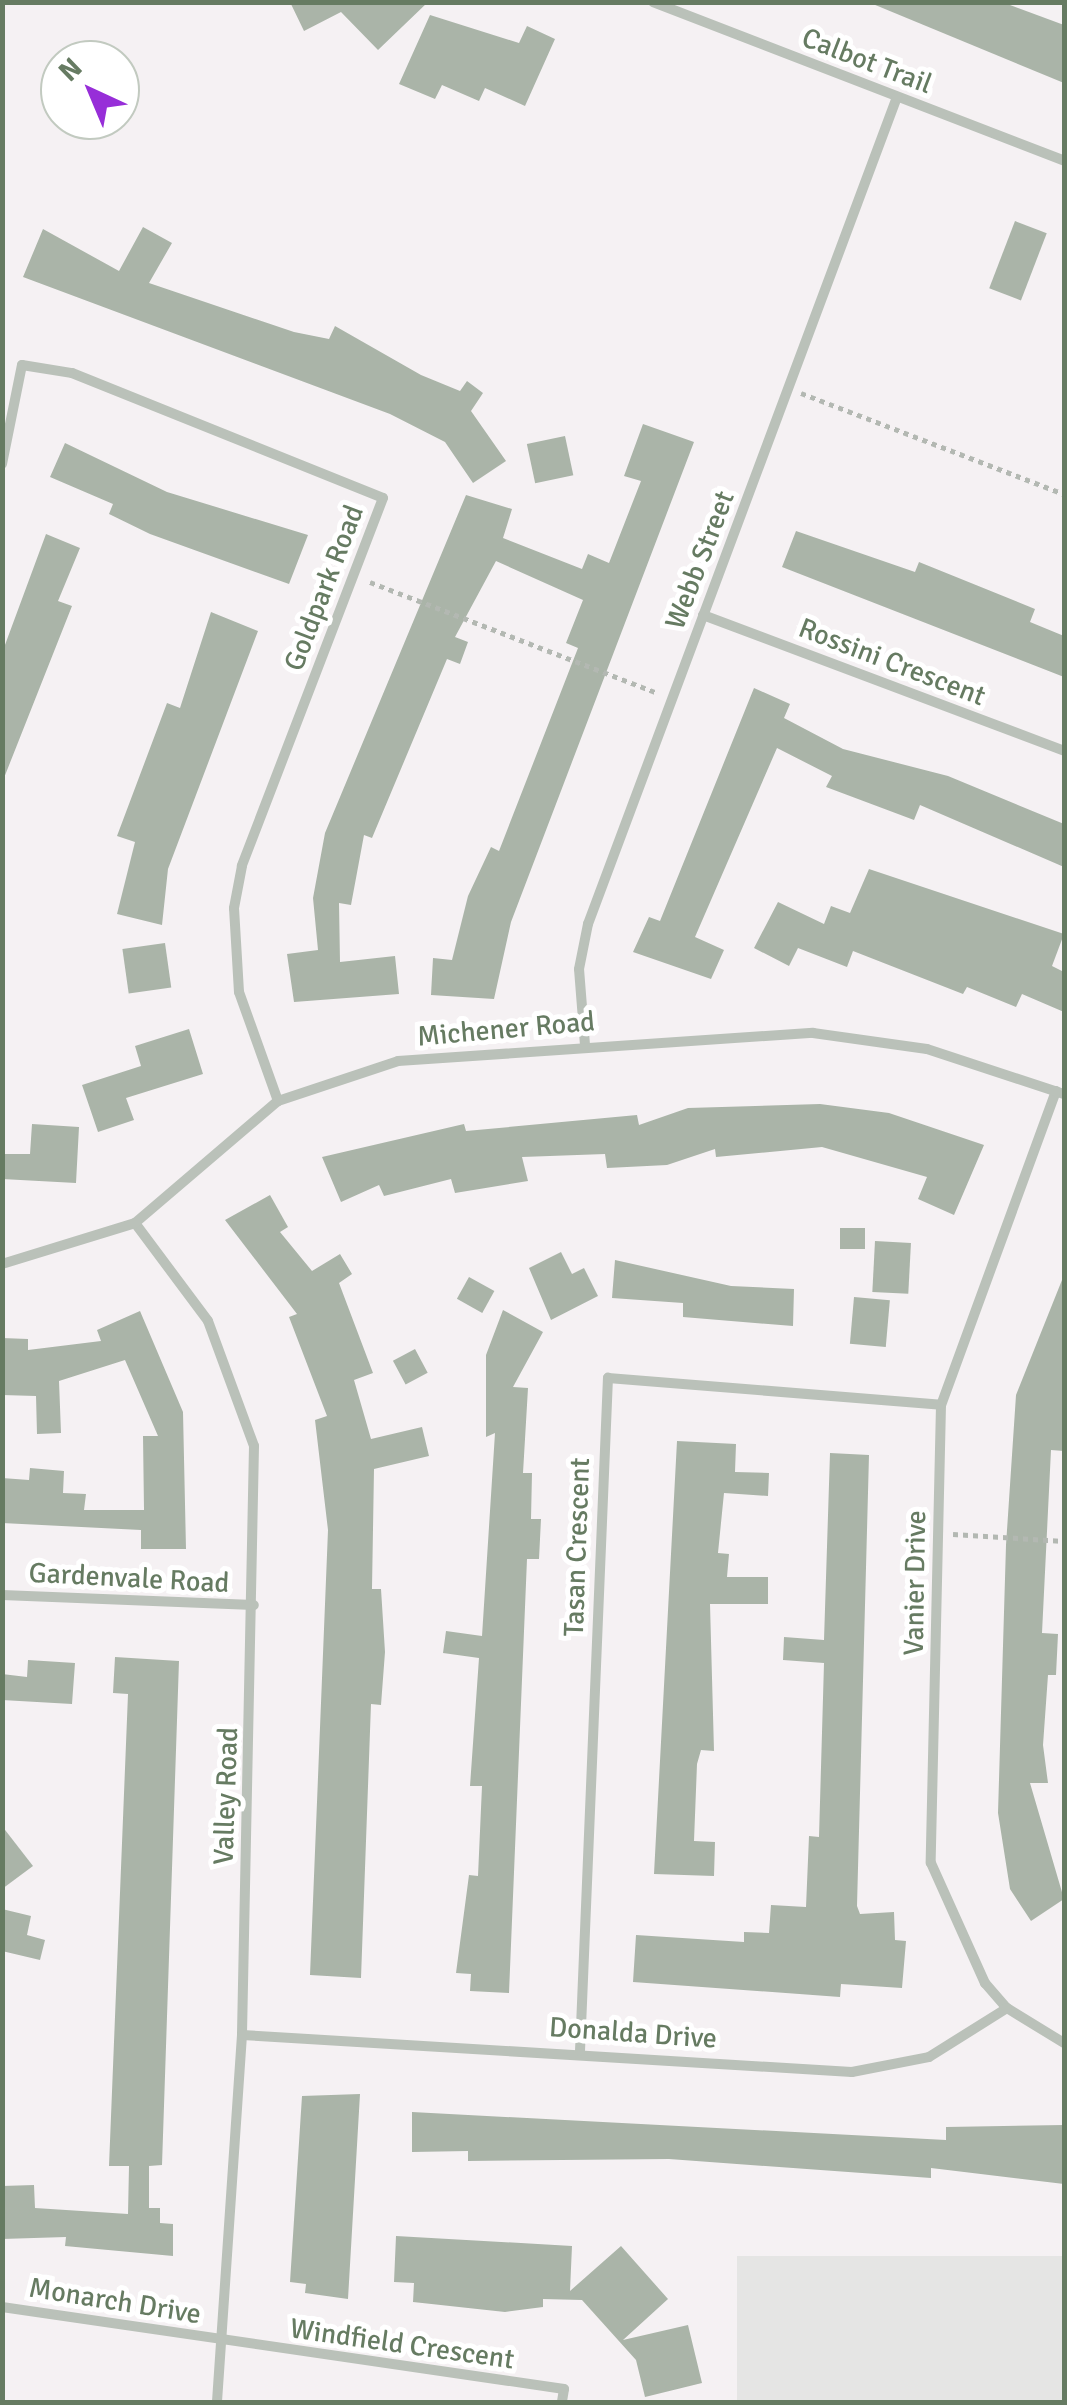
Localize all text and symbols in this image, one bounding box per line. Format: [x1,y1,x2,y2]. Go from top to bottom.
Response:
street label: Calbot Trail [797,21,937,101]
north arrow [40,40,140,140]
text: N [52,51,89,89]
street label: Webb Street [658,486,742,634]
street label: Goldpark Road [277,500,371,676]
street label: Rossini Crescent [794,611,990,713]
street label: Michener Road [416,1004,596,1054]
street label: Tasan Crescent [557,1457,597,1637]
street label: Vanier Drive [897,1510,933,1656]
street label: Gardenvale Road [28,1556,230,1600]
street label: Valley Road [207,1727,245,1865]
street label: Donalda Drive [548,2010,718,2056]
street label: Monarch Drive [27,2271,203,2331]
street label: Windfield Crescent [288,2312,516,2376]

